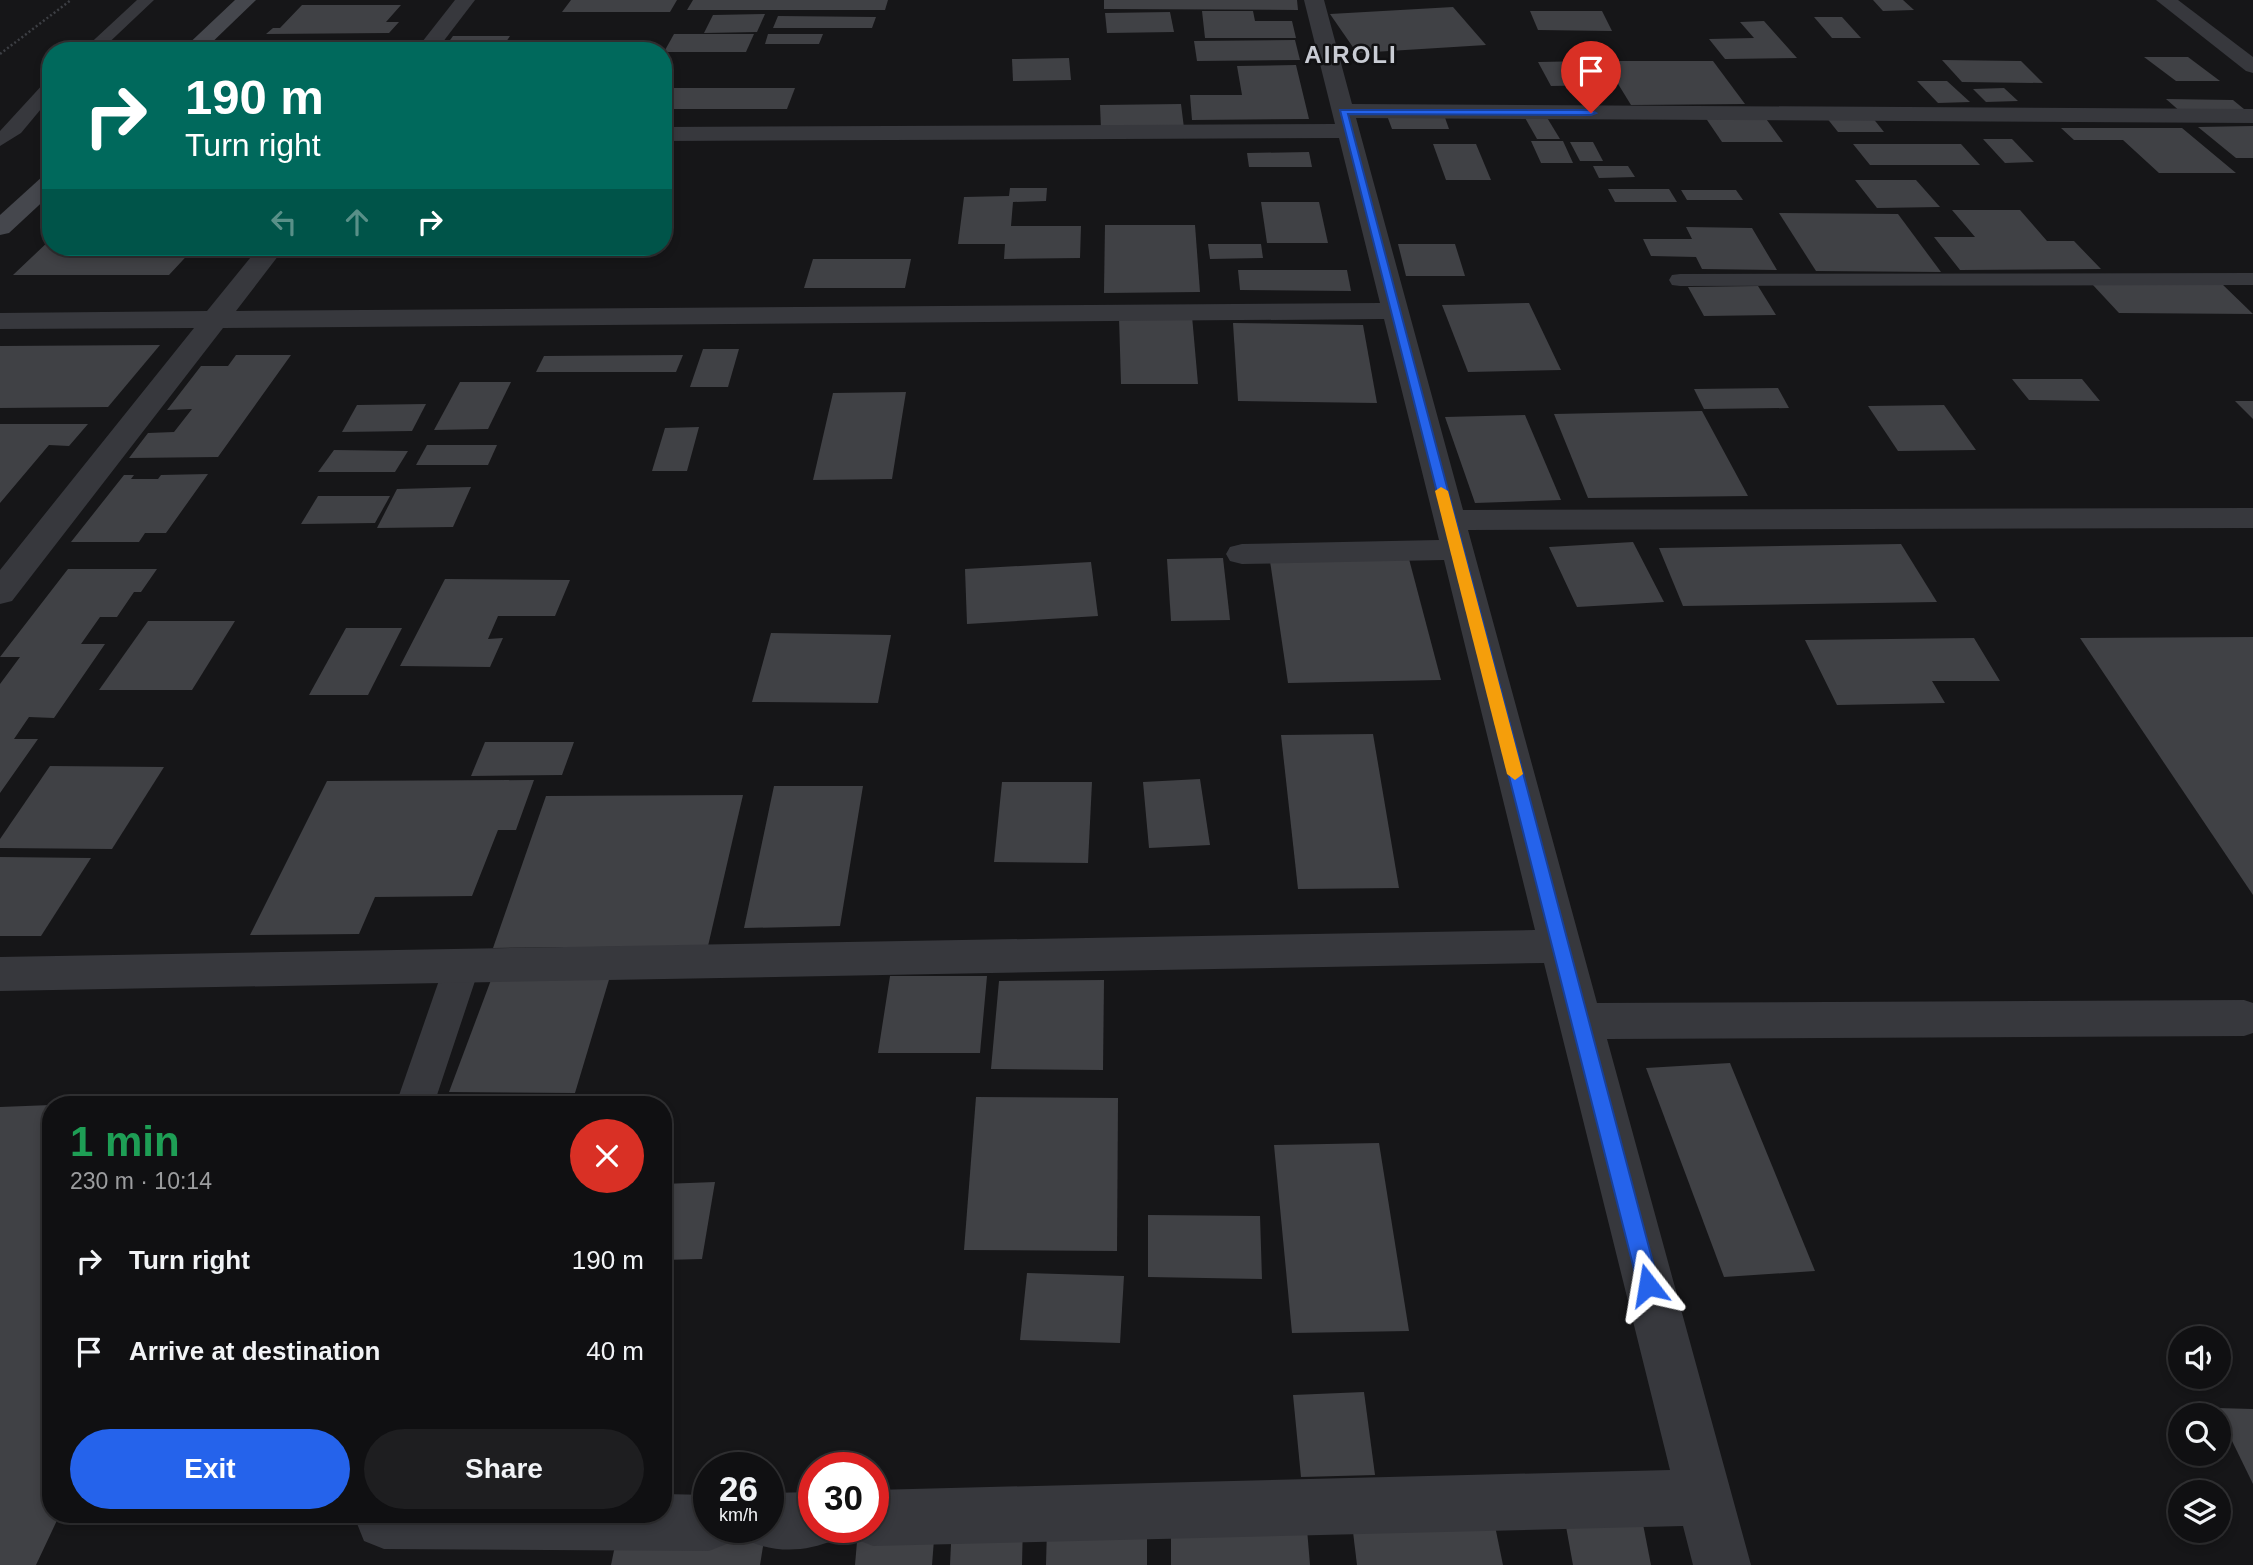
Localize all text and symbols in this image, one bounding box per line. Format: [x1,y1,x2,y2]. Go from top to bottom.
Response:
district label: AIROLI [1304,41,1398,68]
pin [1561,41,1621,113]
icon: arrive [1572,52,1610,90]
icon: right [70,70,161,161]
text: 190 m [185,70,324,124]
text: Turn right [185,127,321,163]
icon: left [265,203,303,241]
icon: ahead [338,203,376,241]
icon: right [411,203,449,241]
text: 1 min [70,1118,180,1165]
button: close [570,1119,644,1193]
text: 230 m · 10:14 [70,1168,212,1194]
icon: right [70,1242,108,1280]
text: Turn right [129,1245,250,1275]
text: 190 m [572,1245,644,1275]
position arrow [1611,1248,1685,1322]
map controls [2168,1326,2231,1543]
button: sound [2168,1326,2231,1389]
icon: arrive [70,1333,108,1371]
text: Arrive at destination [129,1336,380,1366]
text: 40 m [586,1336,644,1366]
button: search [2168,1403,2231,1466]
button: Exit [70,1429,350,1509]
button: Share [364,1429,644,1509]
speed limit sign: 30 [798,1452,889,1543]
text: 26 [719,1469,758,1508]
button: layers [2168,1480,2231,1543]
text: km/h [719,1505,758,1525]

